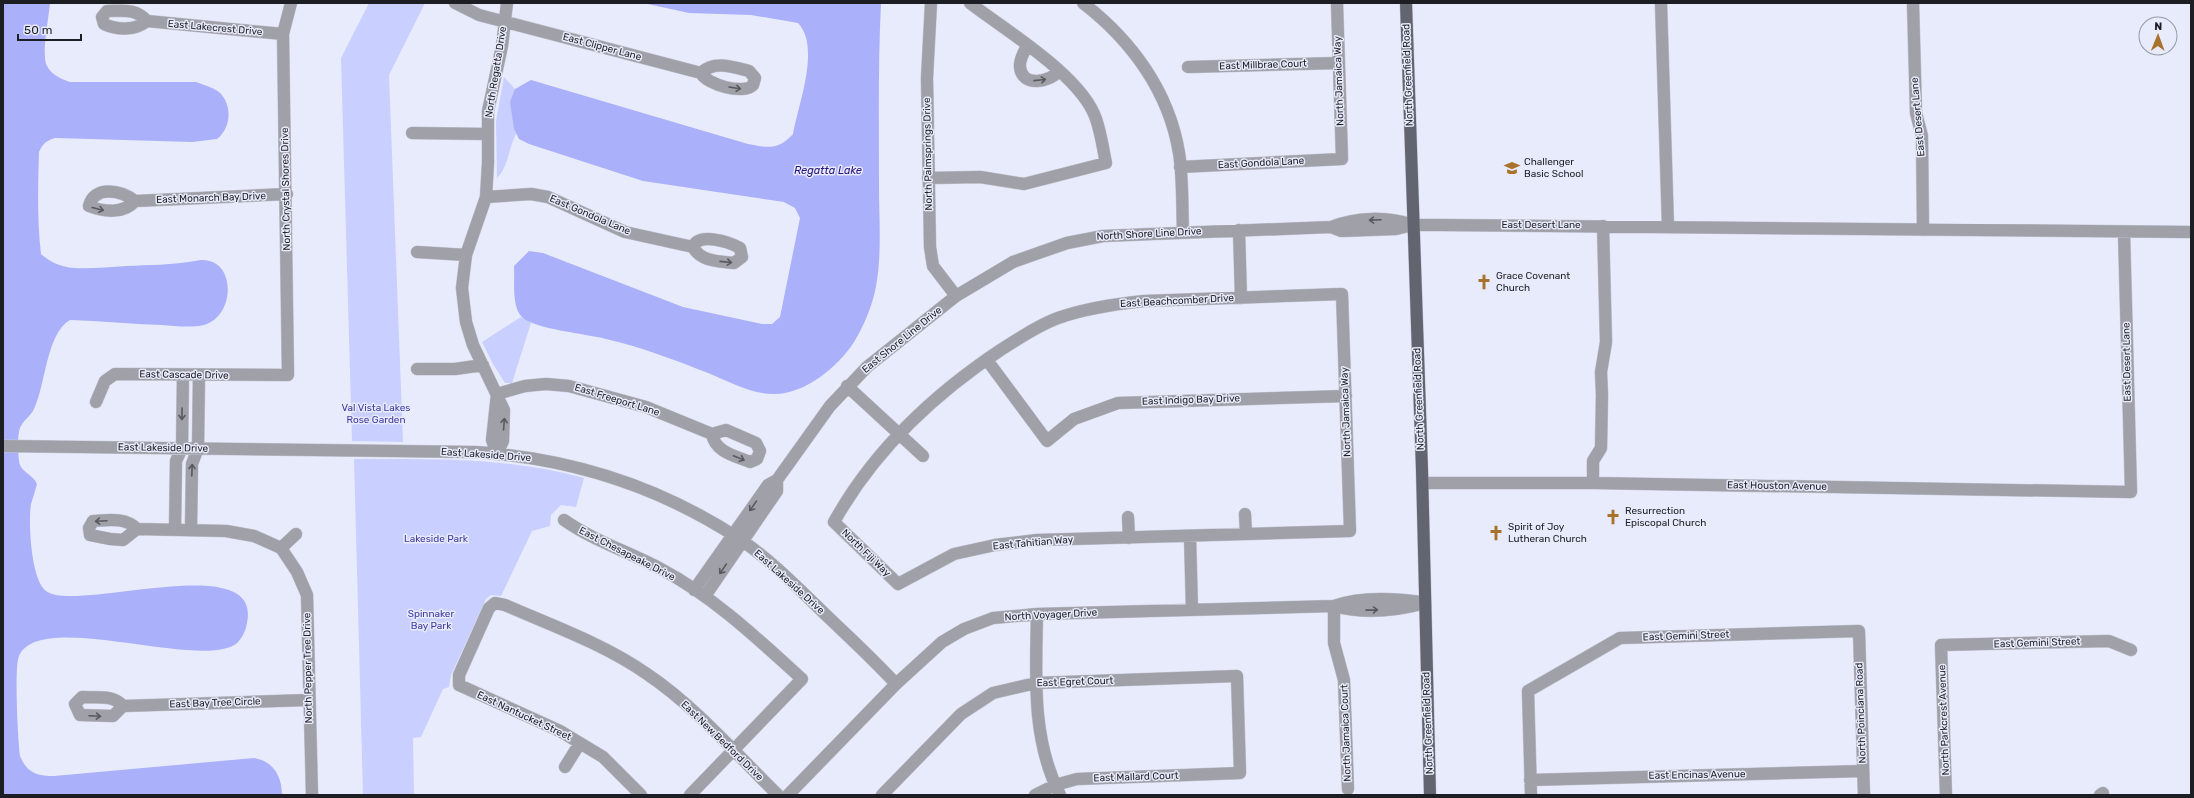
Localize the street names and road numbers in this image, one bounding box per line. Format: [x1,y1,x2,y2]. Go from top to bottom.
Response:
street label: East Lakecrest Drive [167,18,263,38]
street label: North Greenfield Road [1400,24,1416,126]
street label: North Regatta Drive [483,25,509,119]
street label: East Clipper Lane [561,31,643,63]
street label: North Jamaica Way [1331,36,1347,126]
street label: East Millbrae Court [1219,57,1307,73]
street label: East Desert Lane [1909,77,1927,157]
street label: North Palmsprings Drive [921,97,935,211]
street label: North Crystal Shores Drive [279,127,293,251]
street label: East Gondola Lane [1217,155,1305,171]
street label: East Monarch Bay Drive [156,190,267,206]
street label: East Gondola Lane [548,193,633,238]
street label: East Desert Lane [1501,219,1581,231]
street label: North Shore Line Drive [1096,225,1202,243]
street label: East Beachcomber Drive [1120,292,1235,310]
street label: East Shore Line Drive [860,304,945,376]
street label: East Desert Lane [2120,322,2134,402]
street label: North Greenfield Road [1411,348,1427,450]
street label: North Jamaica Way [1338,367,1354,457]
street label: East Cascade Drive [139,368,229,382]
street label: East Freeport Lane [573,381,661,419]
street label: East Indigo Bay Drive [1142,392,1241,408]
street label: East Lakeside Drive [118,441,209,455]
street label: East Lakeside Drive [441,446,532,464]
street label: East Houston Avenue [1727,479,1827,493]
street label: East Chesapeake Drive [577,525,677,584]
street label: North Fiji Way [839,527,893,580]
street label: East Tahitian Way [992,533,1074,552]
street label: East Lakeside Drive [751,547,827,617]
street label: North Voyager Drive [1004,607,1098,623]
street label: North Pepper Tree Drive [301,612,315,723]
street label: East Gemini Street [1643,628,1730,644]
street label: East Gemini Street [1994,635,2081,651]
street label: North Poinciana Road [1853,662,1869,764]
street label: North Parkcrest Avenue [1936,664,1952,775]
street label: North Greenfield Road [1420,672,1436,774]
street label: East Egret Court [1036,675,1114,689]
street label: North Jamaica Court [1338,684,1354,782]
street label: East Nantucket Street [475,689,573,743]
street label: East Bay Tree Circle [169,695,261,711]
street label: East New Bedford Drive [678,699,766,784]
street label: East Encinas Avenue [1648,768,1746,782]
street label: East Mallard Court [1093,770,1179,784]

